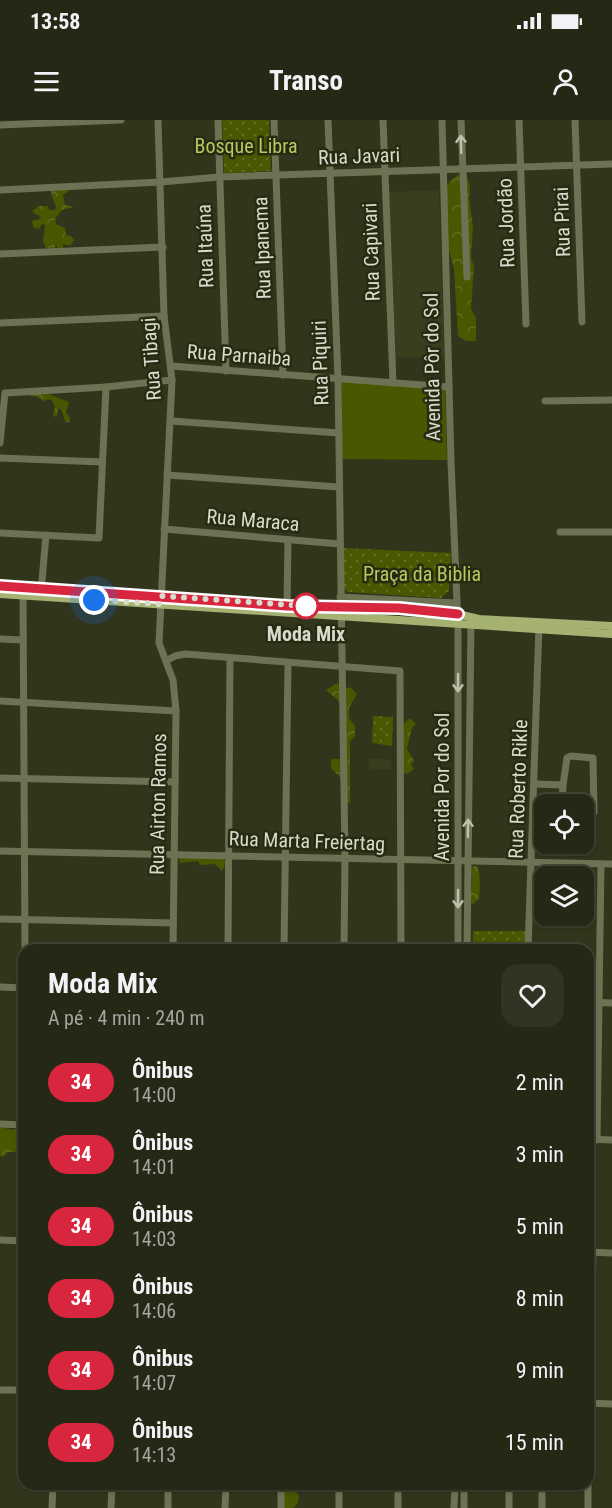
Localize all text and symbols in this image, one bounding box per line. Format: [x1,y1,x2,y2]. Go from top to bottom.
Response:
text: 13:58 [30,9,81,34]
icon: menu [30,65,63,98]
text: Transo [269,65,343,97]
icon: person [549,65,582,98]
park label: Bosque Libra [195,134,297,158]
one-way arrow [456,135,467,155]
street label: Rua Javari [317,143,401,169]
street label: Rua Jordão [492,178,520,268]
street label: Rua Pirai [549,187,575,257]
street label: Rua Ipanema [248,196,276,300]
street label: Rua Capivari [357,202,385,302]
street label: Rua Itaúna [192,204,218,288]
street label: Avenida Pôr do Sol [419,293,445,441]
street label: Rua Tibagi [136,317,166,401]
street label: Rua Piquiri [307,320,333,406]
street label: Rua Parnaiba [186,339,292,371]
street label: Rua Maraca [206,504,300,536]
park label: Praça da Biblia [363,562,481,586]
your location [79,585,109,615]
marker: Moda Mix [293,593,319,619]
place label: Moda Mix [267,622,345,646]
one-way arrow [452,673,464,693]
street label: Avenida Por do Sol [430,713,454,861]
street label: Rua Roberto Rikle [504,719,532,859]
street label: Rua Airton Ramos [145,733,171,875]
map controls [534,794,594,926]
button: locate [534,794,594,854]
one-way arrow [462,819,474,839]
street label: Rua Marta Freiertag [228,826,386,856]
button: layers [534,866,594,926]
one-way arrow [452,889,464,909]
button: heart [501,964,564,1027]
text: Moda Mix [48,967,158,1000]
text: A pé · 4 min · 240 m [48,1006,205,1030]
text: Ônibus [132,1058,193,1083]
text: 34 [70,1070,92,1094]
text: 2 min [516,1070,564,1095]
text: 14:00 [132,1083,176,1107]
text: Ônibus [132,1130,193,1155]
text: 34 [70,1142,92,1166]
text: 3 min [516,1142,564,1167]
text: 14:01 [132,1155,176,1179]
text: Ônibus [132,1202,193,1227]
text: 34 [70,1214,92,1238]
text: 5 min [516,1214,564,1239]
text: 14:03 [132,1227,176,1251]
text: Ônibus [132,1274,193,1299]
text: 34 [70,1286,92,1310]
text: 8 min [516,1286,564,1311]
text: 14:06 [132,1299,176,1323]
text: Ônibus [132,1346,193,1371]
text: 34 [70,1358,92,1382]
text: 9 min [516,1358,564,1383]
text: 14:07 [132,1371,176,1395]
text: Ônibus [132,1418,193,1443]
text: 34 [70,1430,92,1454]
text: 15 min [505,1430,564,1455]
text: 14:13 [132,1443,176,1467]

